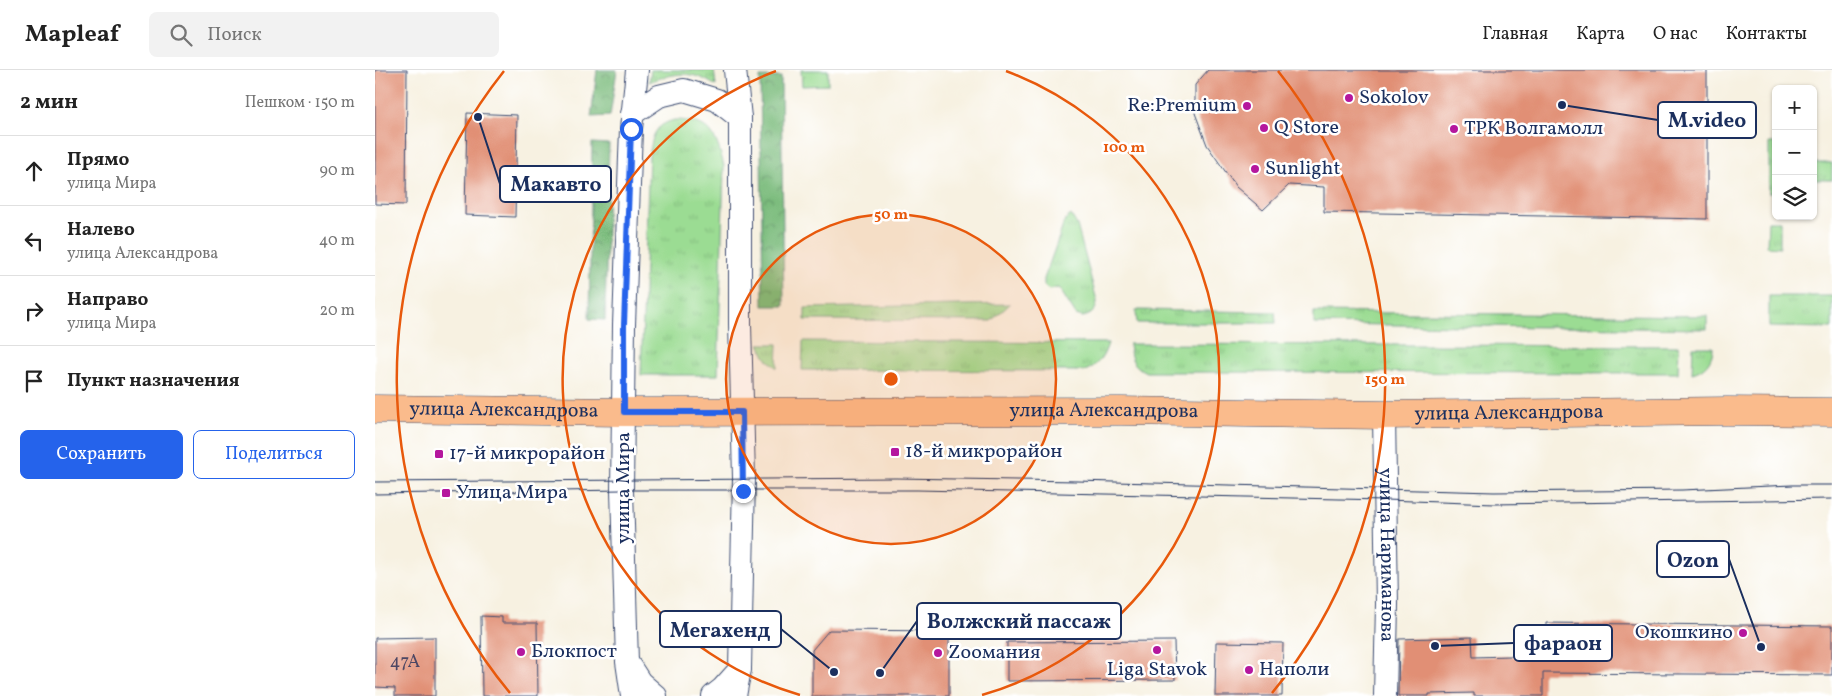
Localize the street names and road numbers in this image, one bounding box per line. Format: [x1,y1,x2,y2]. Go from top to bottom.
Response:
street label: улица Александрова [409,395,599,426]
street label: улица Александрова [1009,397,1199,426]
street label: улица Александрова [1414,398,1604,429]
street label: улица Мира [610,432,638,544]
street label: улица Нариманова [1371,468,1401,643]

